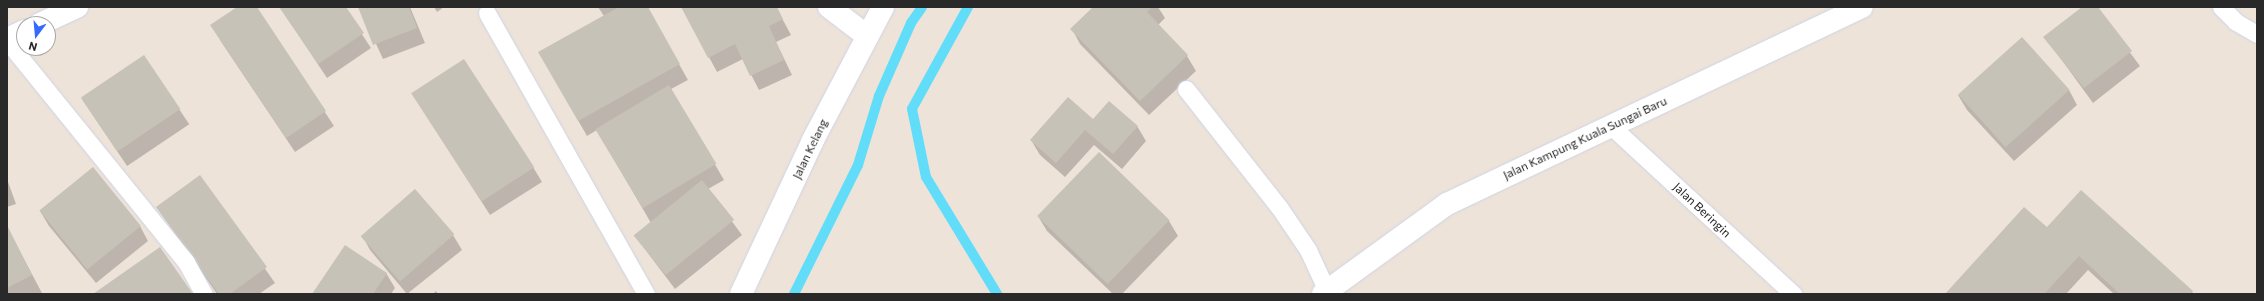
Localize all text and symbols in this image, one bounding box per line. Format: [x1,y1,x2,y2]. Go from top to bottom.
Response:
north arrow [16,16,56,56]
text: N [27,40,39,54]
street label: Jalan Kampung Kuala Sungai Baru [1501,94,1669,182]
street label: Jalan Kelang [789,117,831,181]
street label: Jalan Beringin [1670,180,1734,240]

